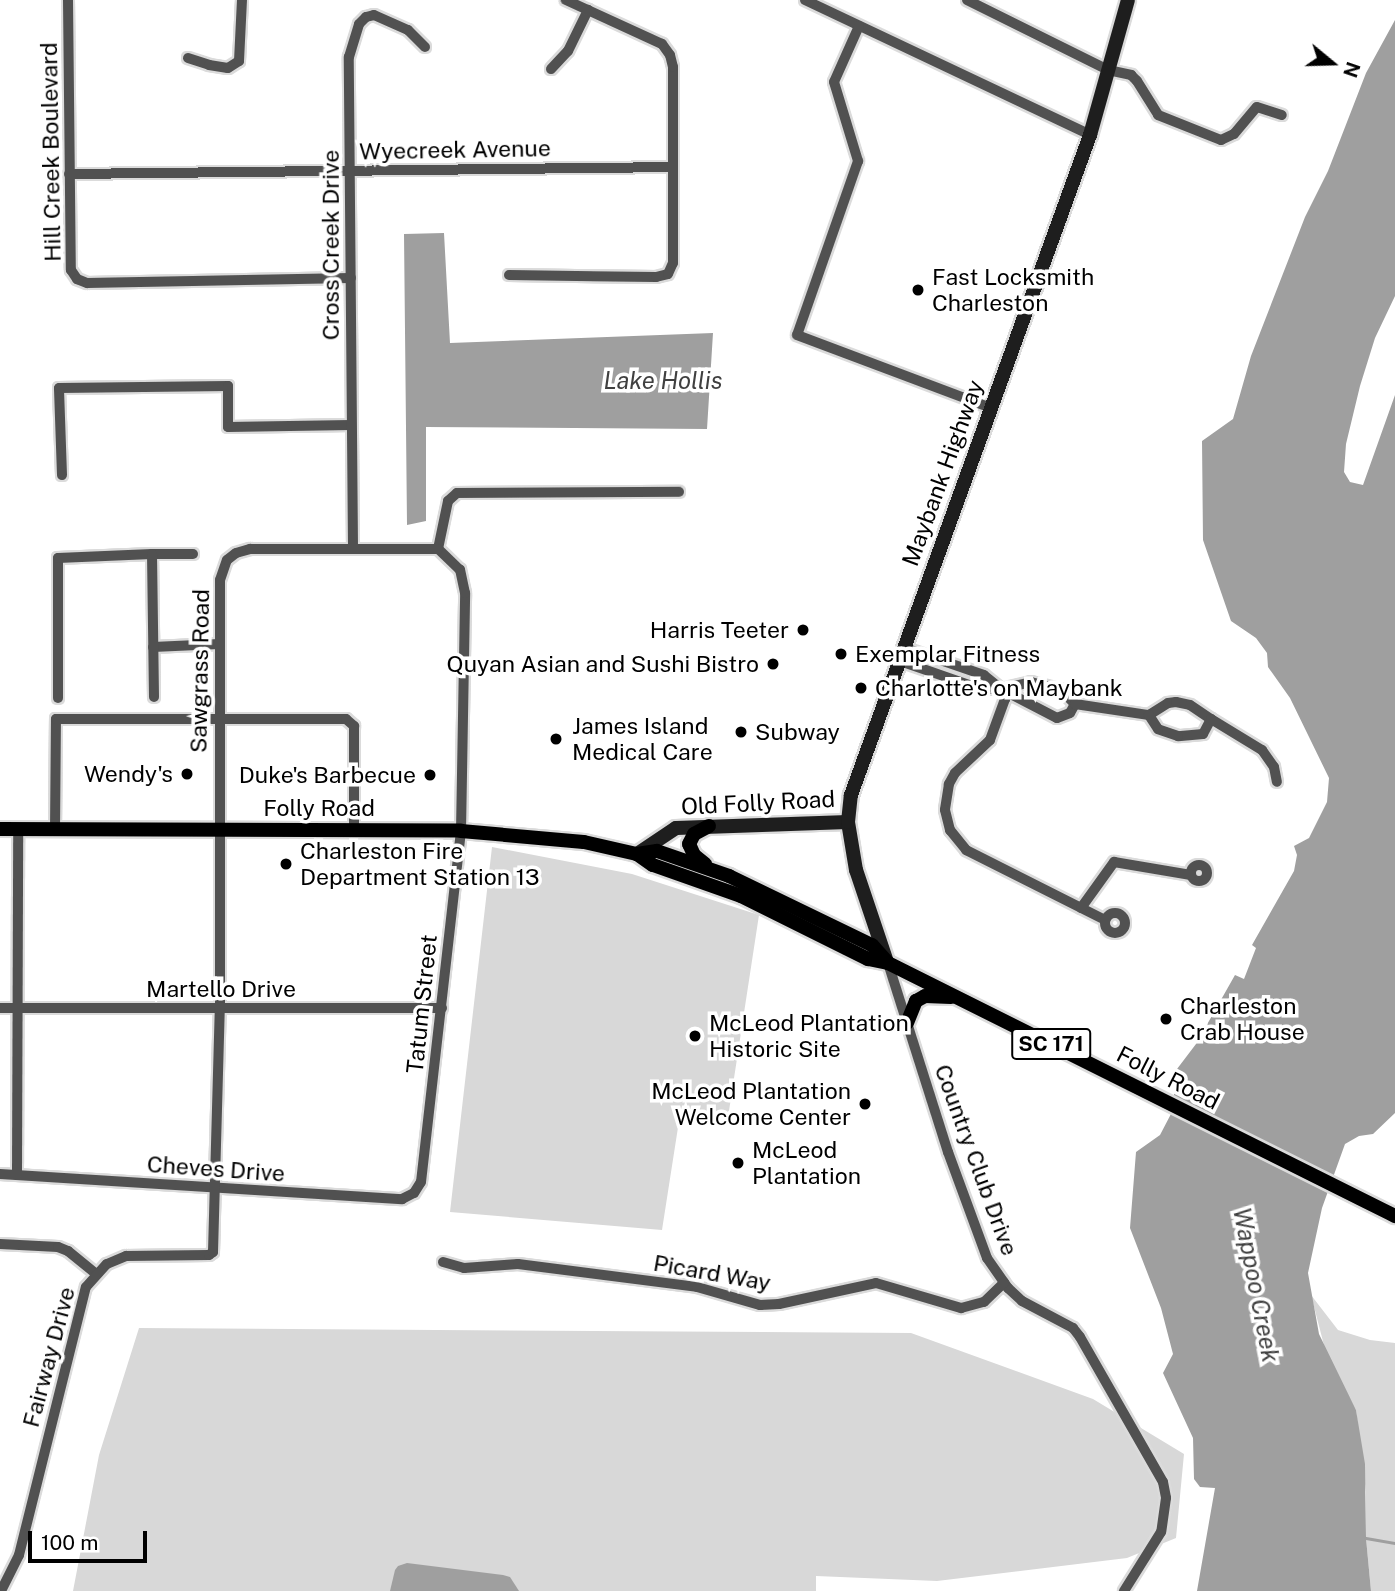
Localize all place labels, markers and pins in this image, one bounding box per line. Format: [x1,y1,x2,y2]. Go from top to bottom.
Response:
place label: Fast Locksmith Charleston [932,263,1094,317]
marker: Fast Locksmith Charleston [910,282,926,298]
place label: Harris Teeter [650,616,789,644]
marker: Harris Teeter [795,622,811,638]
place label: Exemplar Fitness [855,640,1040,668]
marker: Exemplar Fitness [833,646,849,662]
place label: Quyan Asian and Sushi Bistro [446,650,759,678]
marker: Quyan Asian and Sushi Bistro [765,656,781,672]
place label: Charlotte's on Maybank [875,674,1123,702]
marker: Charlotte's on Maybank [853,680,869,696]
place label: James Island Medical Care [572,712,713,766]
place label: Subway [755,718,840,746]
marker: Subway [733,724,749,740]
marker: James Island Medical Care [546,729,566,749]
place label: Wendy's [84,760,173,788]
place label: Duke's Barbecue [239,761,416,789]
marker: Wendy's [179,766,195,782]
marker: Duke's Barbecue [422,767,438,783]
place label: Charleston Fire Department Station 13 [300,837,539,891]
marker: Charleston Fire Department Station 13 [278,856,294,872]
place label: Charleston Crab House [1180,992,1305,1046]
place label: McLeod Plantation Historic Site [709,1009,909,1063]
marker: Charleston Crab House [1158,1011,1174,1027]
marker: McLeod Plantation Historic Site [687,1028,703,1044]
place label: McLeod Plantation Welcome Center [651,1077,851,1131]
marker: McLeod Plantation Welcome Center [857,1096,873,1112]
place label: McLeod Plantation [752,1136,861,1190]
marker: McLeod Plantation [730,1155,746,1171]

